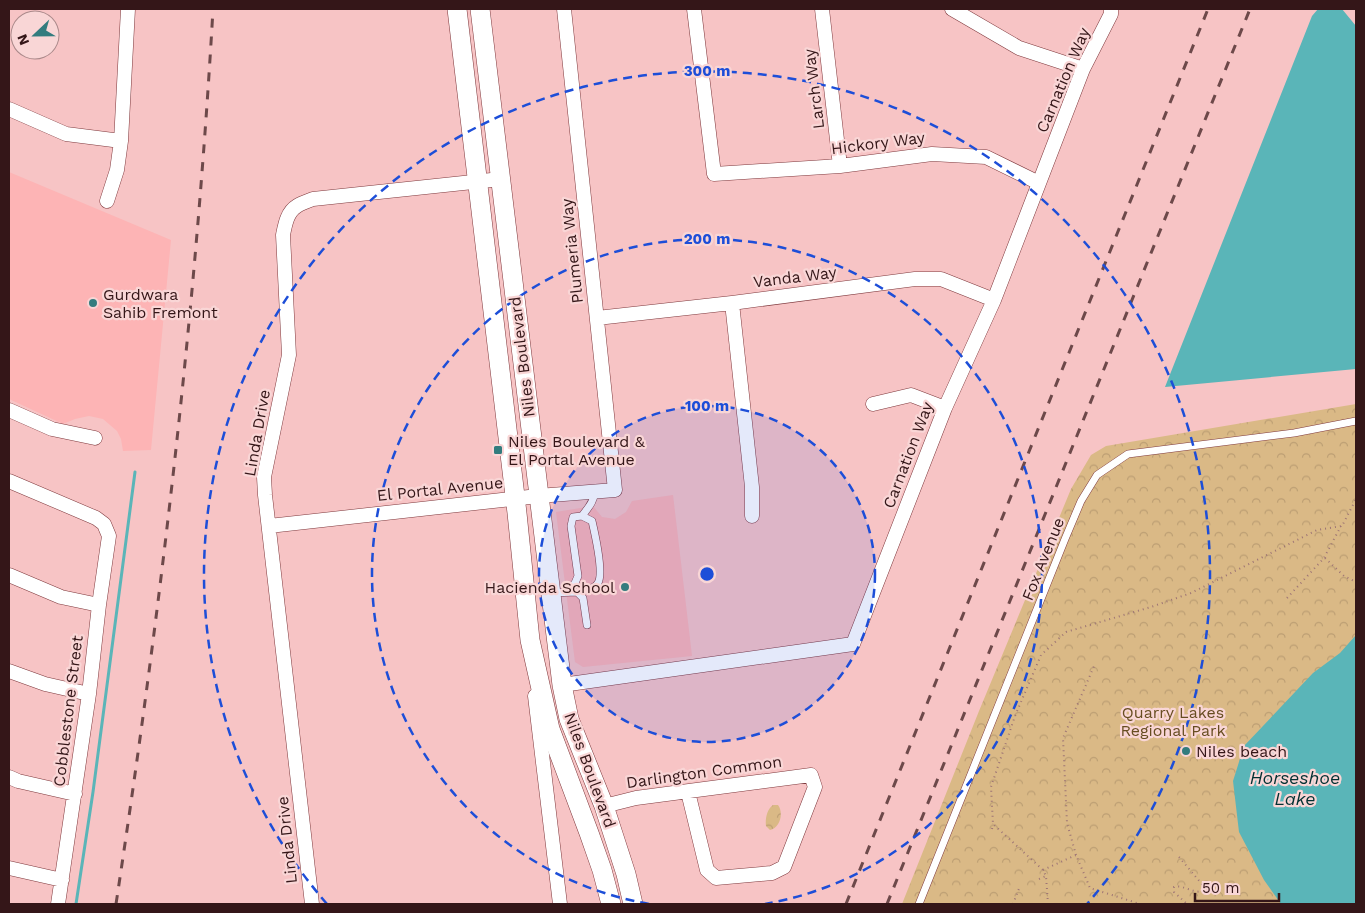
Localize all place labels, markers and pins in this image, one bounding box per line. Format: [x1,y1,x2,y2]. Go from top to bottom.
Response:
place label: Gurdwara Sahib Fremont [103,285,218,322]
marker: Gurdwara Sahib Fremont [87,297,99,309]
place label: Niles Boulevard & El Portal Avenue [508,432,646,469]
marker: Niles Boulevard & El Portal Avenue [492,444,504,456]
centre of rings [698,565,716,583]
place label: Hacienda School [485,578,615,597]
marker: Hacienda School [619,581,631,593]
place label: Niles beach [1196,742,1287,761]
marker: Niles beach [1180,745,1192,757]

